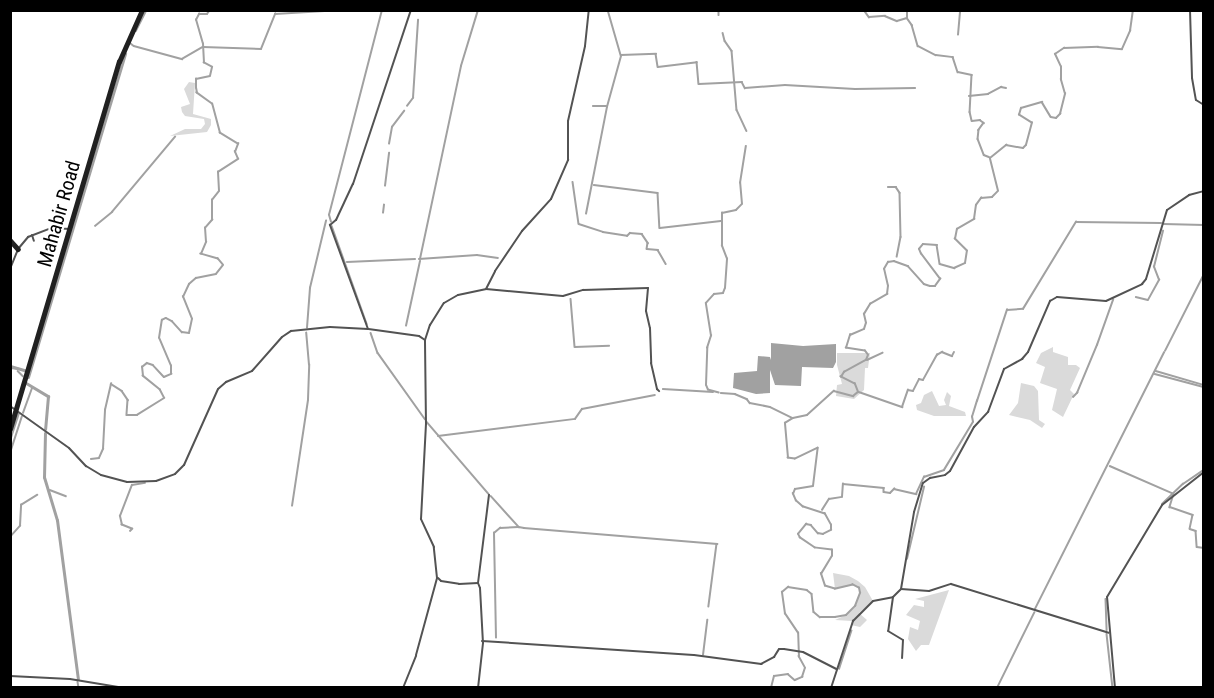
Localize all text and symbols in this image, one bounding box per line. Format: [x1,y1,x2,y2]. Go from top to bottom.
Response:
street label: Mahabir Road [32,158,86,270]

